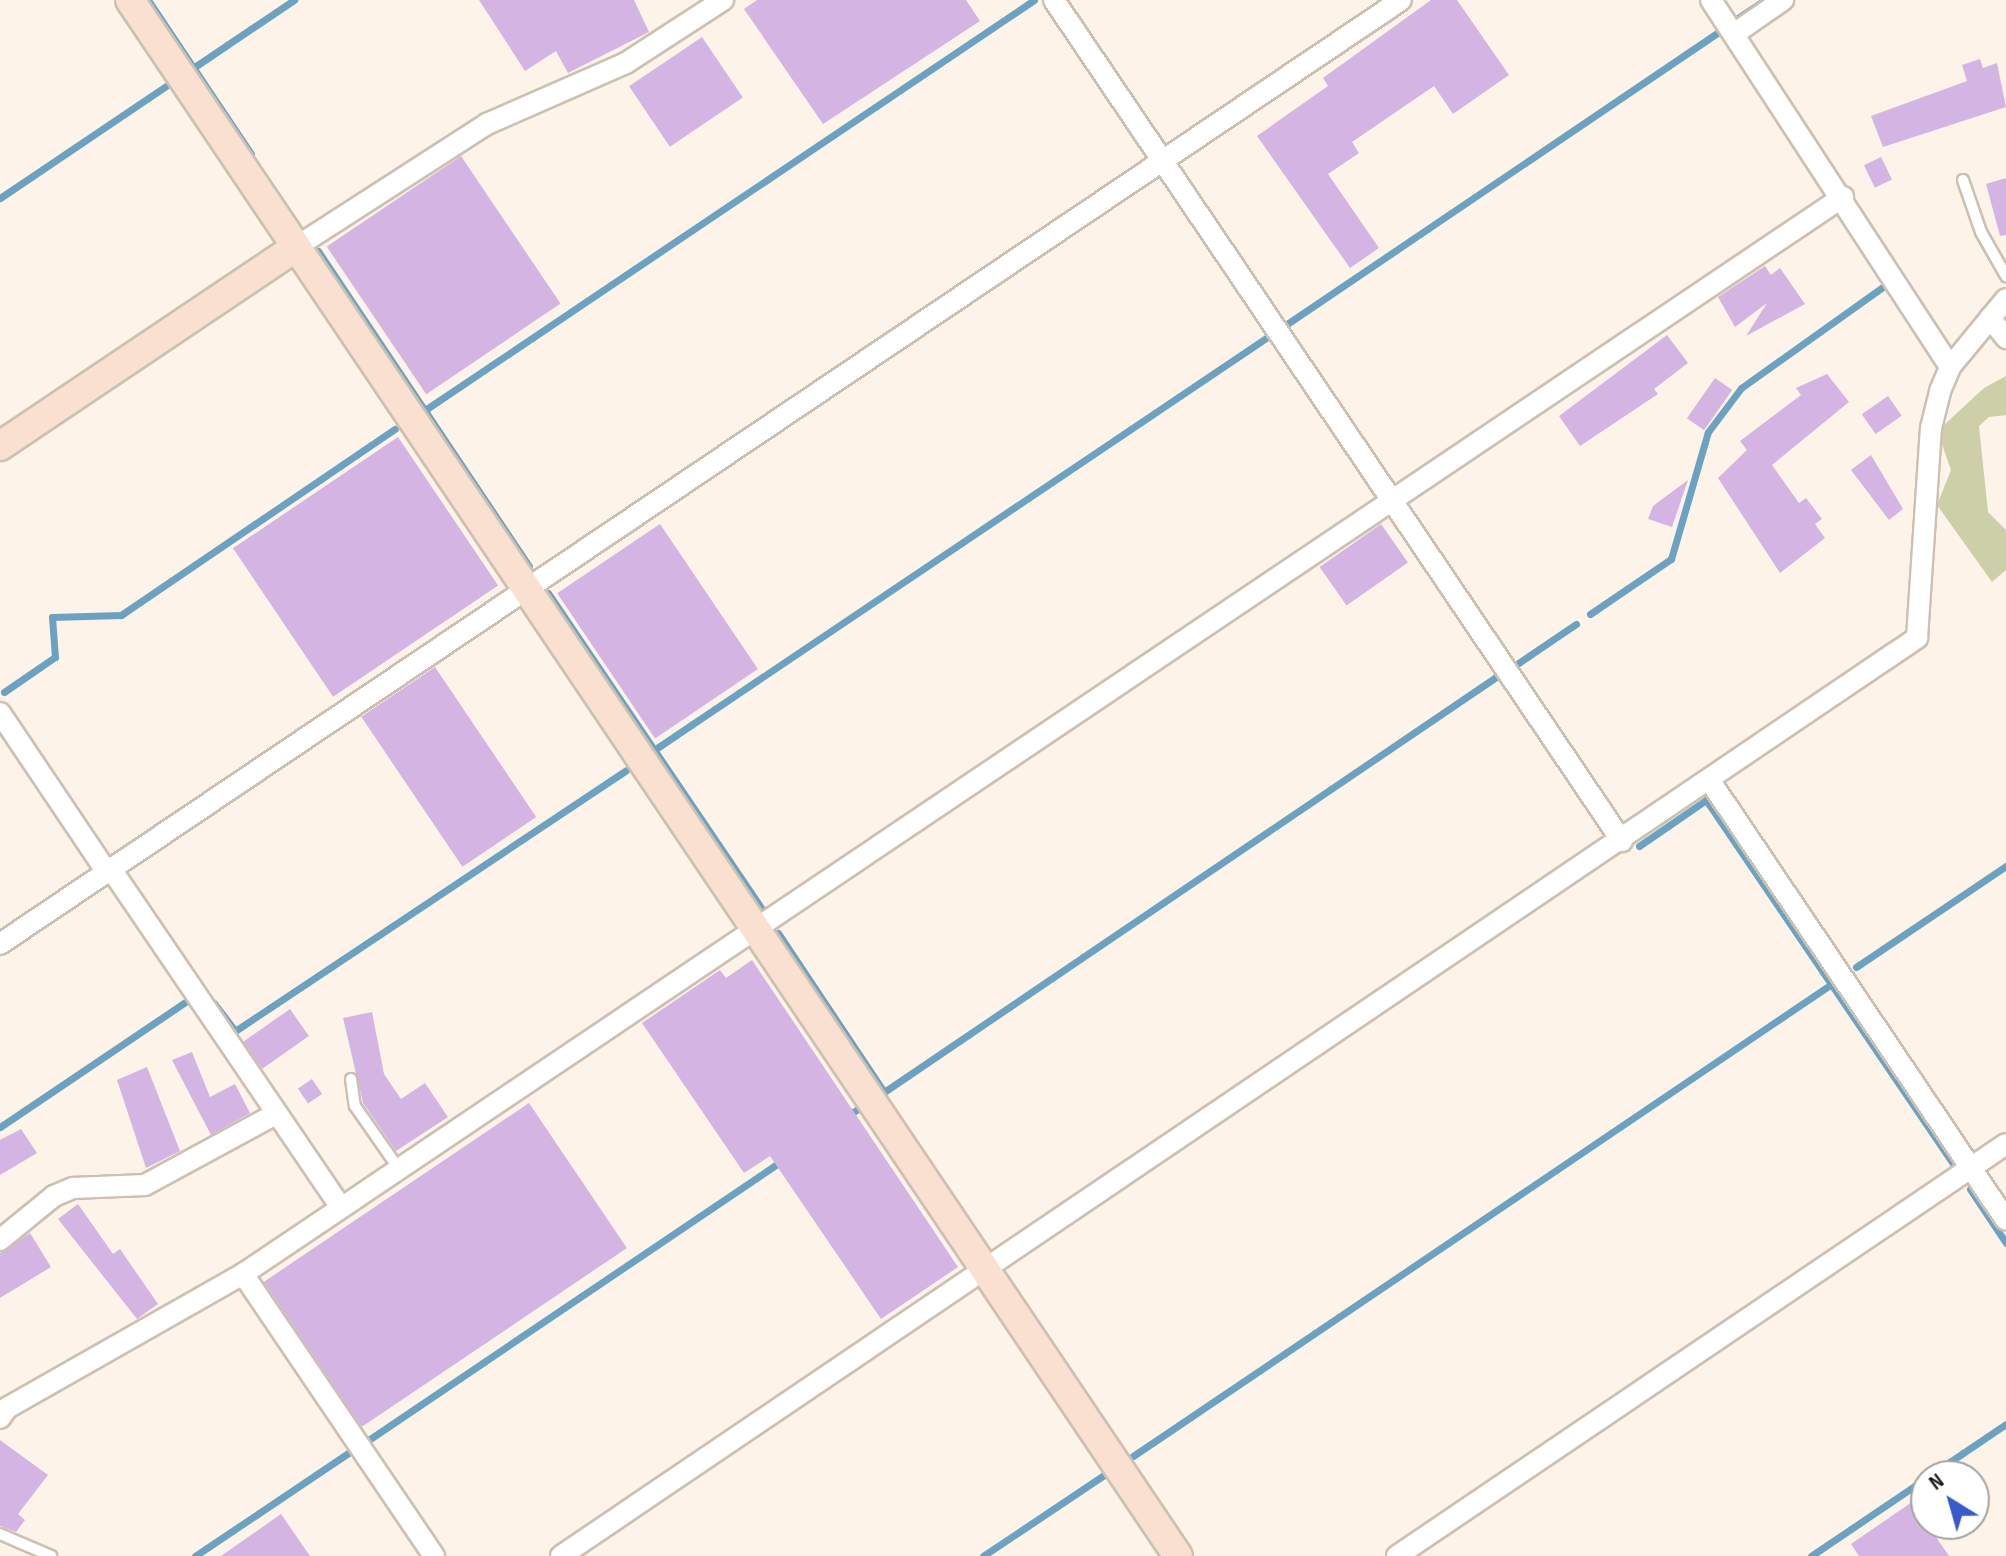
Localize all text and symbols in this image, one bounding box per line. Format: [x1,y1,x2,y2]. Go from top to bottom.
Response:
north arrow [1910,1460,1990,1540]
text: N [1924,1468,1949,1496]

